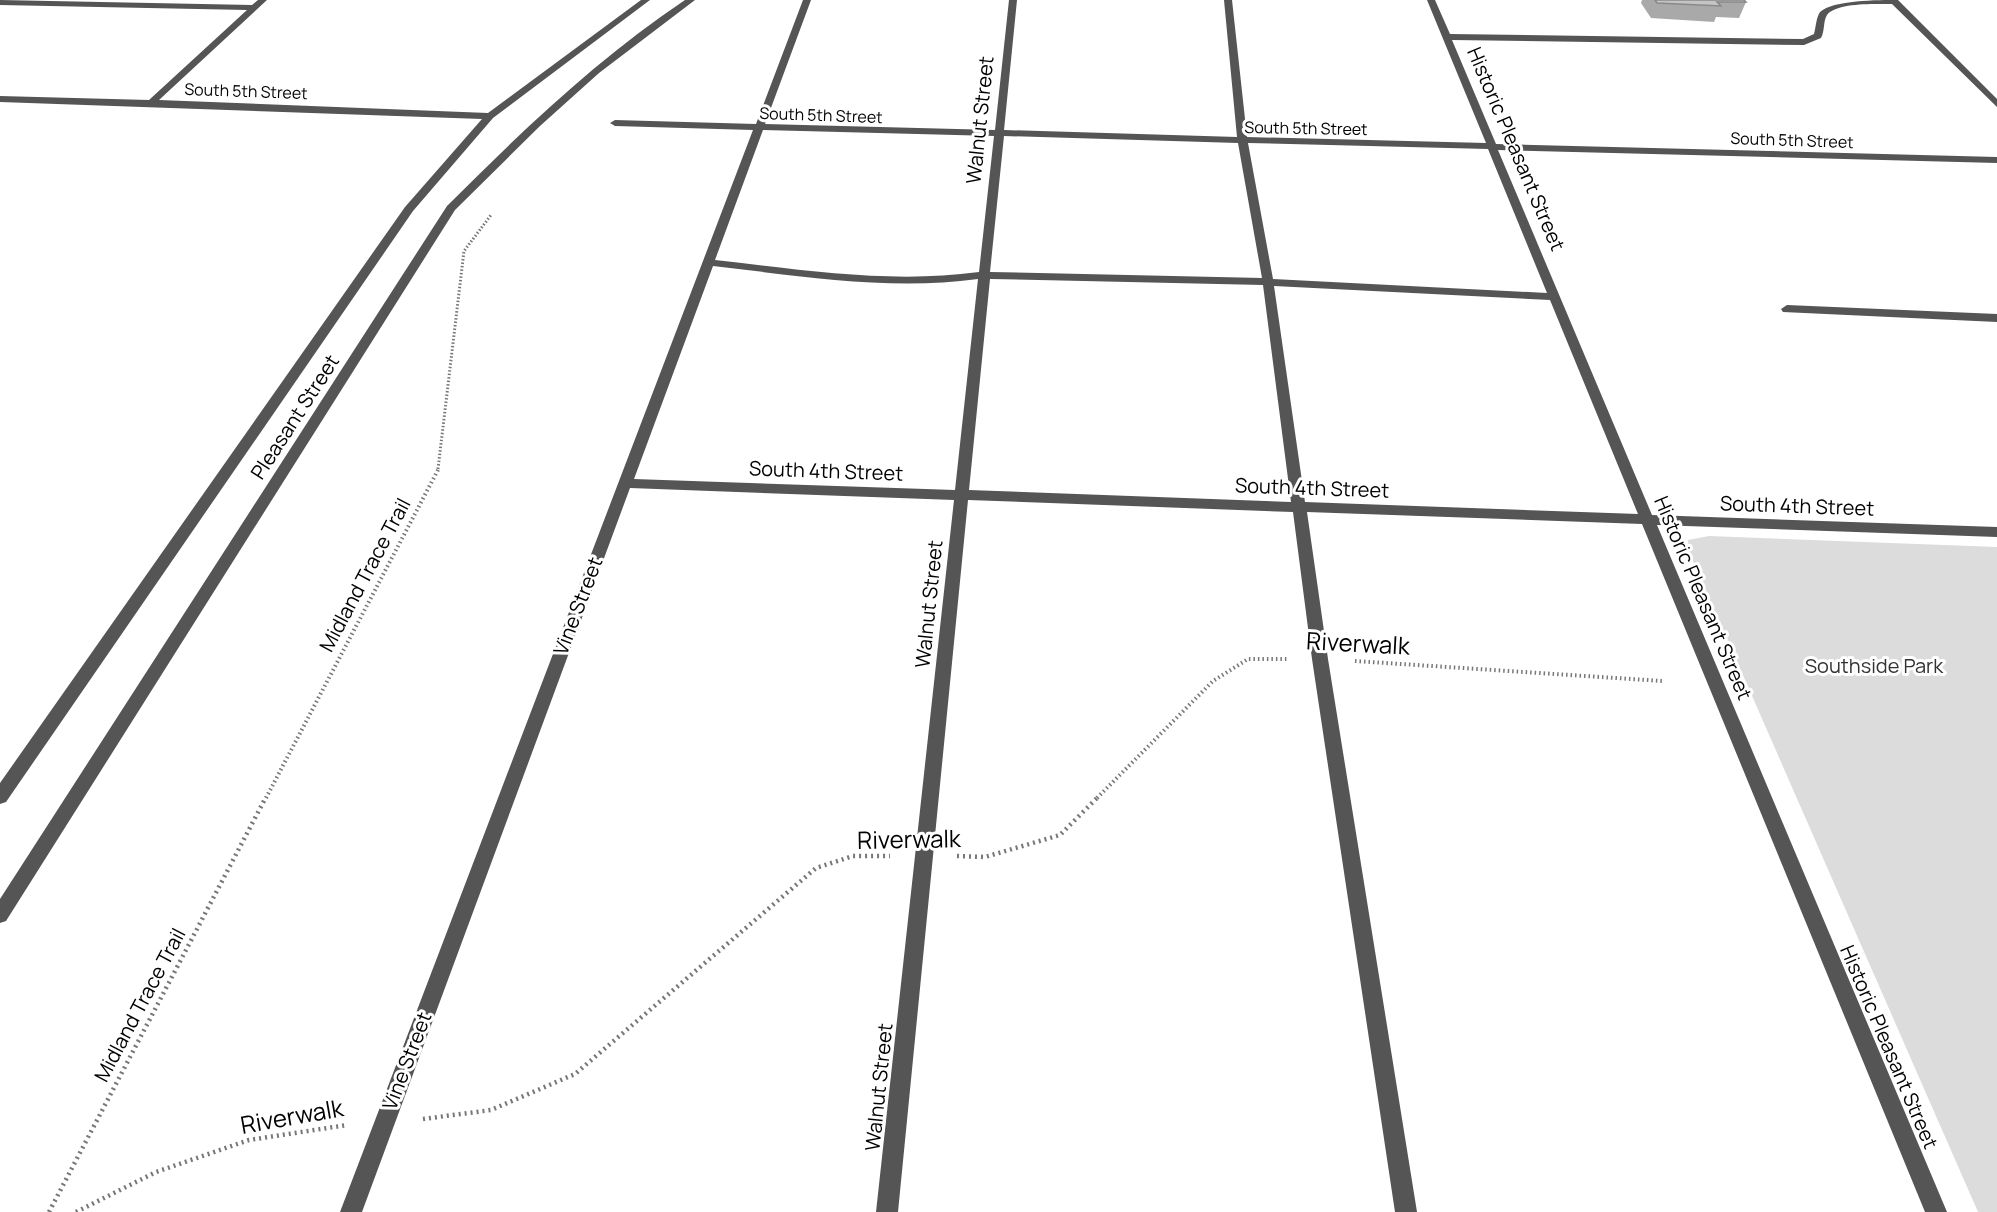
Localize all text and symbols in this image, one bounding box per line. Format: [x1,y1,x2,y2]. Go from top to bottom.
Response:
street label: Historic Pleasant Street [1461,43,1572,255]
street label: Walnut Street [959,55,1000,185]
street label: South 5th Street [184,78,308,104]
street label: South 5th Street [759,102,883,128]
street label: South 5th Street [1244,116,1368,140]
street label: South 5th Street [1730,127,1854,153]
street label: Pleasant Street [244,349,345,484]
street label: South 4th Street [748,454,904,487]
street label: South 4th Street [1234,471,1390,504]
street label: South 4th Street [1719,489,1875,522]
street label: Historic Pleasant Street [1648,492,1759,704]
street label: Midland Trace Trail [313,493,416,656]
street label: Walnut Street [908,539,949,669]
street label: Vine Street [547,553,609,659]
street label: Riverwalk [1305,623,1412,662]
park label: Southside Park [1805,652,1944,679]
street label: Riverwalk [857,821,962,856]
street label: Midland Trace Trail [88,923,191,1086]
street label: Historic Pleasant Street [1834,941,1945,1153]
street label: Vine Street [376,1008,438,1114]
street label: Walnut Street [858,1022,899,1152]
street label: Riverwalk [238,1090,347,1141]

